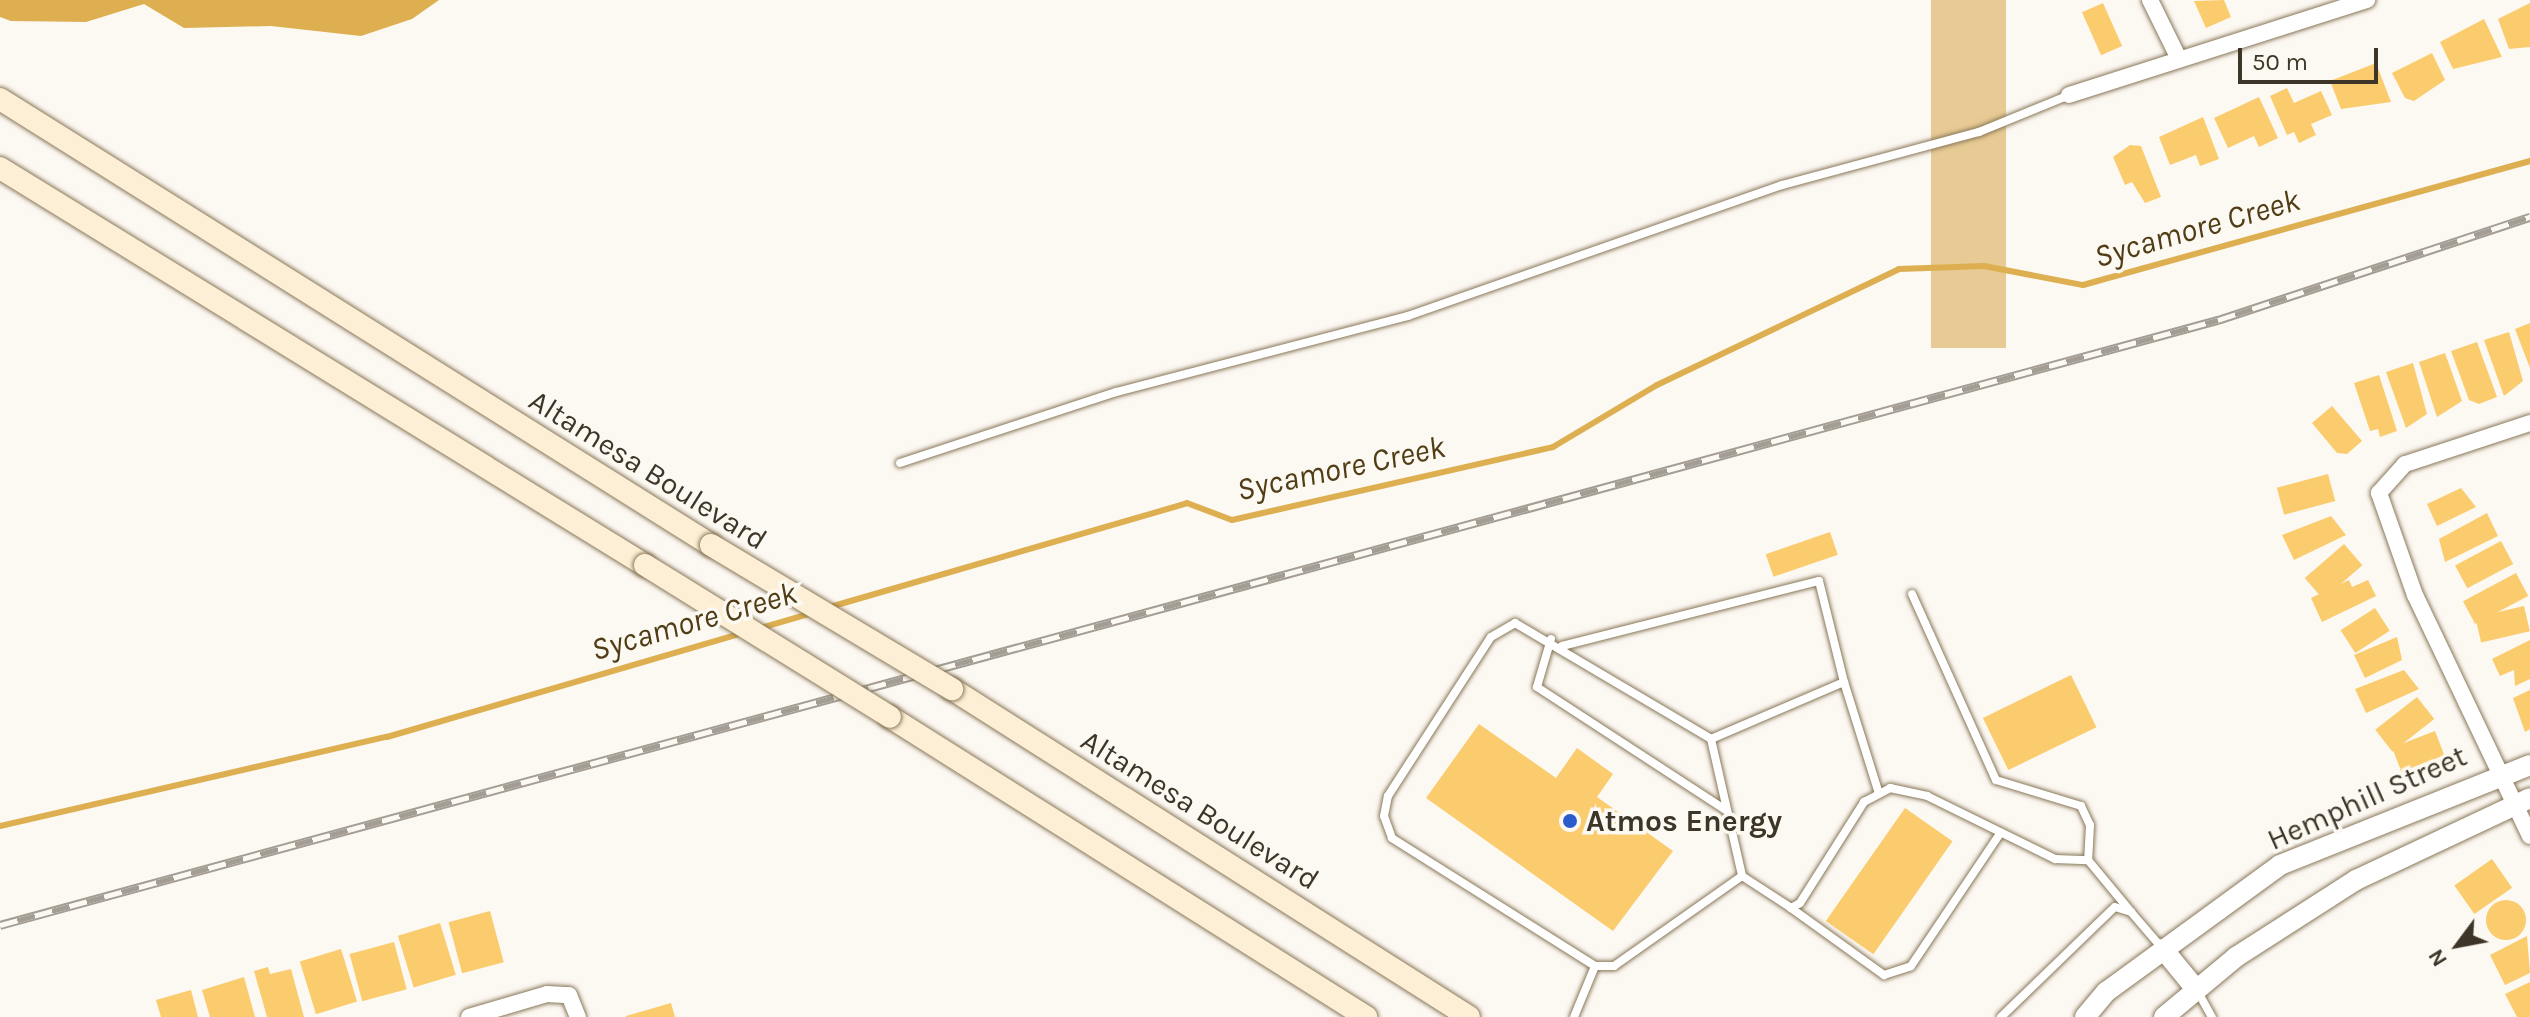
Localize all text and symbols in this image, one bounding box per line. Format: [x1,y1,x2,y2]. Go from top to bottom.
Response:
scale bar [2242,32,2382,82]
text: 50 m [2252,48,2308,76]
water label: Sycamore Creek [2090,181,2304,277]
street label: Altamesa Boulevard [522,382,774,558]
water label: Sycamore Creek [1233,428,1449,510]
water label: Sycamore Creek [587,574,801,670]
street label: Altamesa Boulevard [1074,722,1326,898]
street label: Hemphill Street [2262,738,2472,858]
place label: Atmos Energy [1586,803,1782,839]
marker: Atmos Energy [1561,812,1579,830]
north arrow [2418,905,2498,985]
text: N [2422,944,2453,971]

